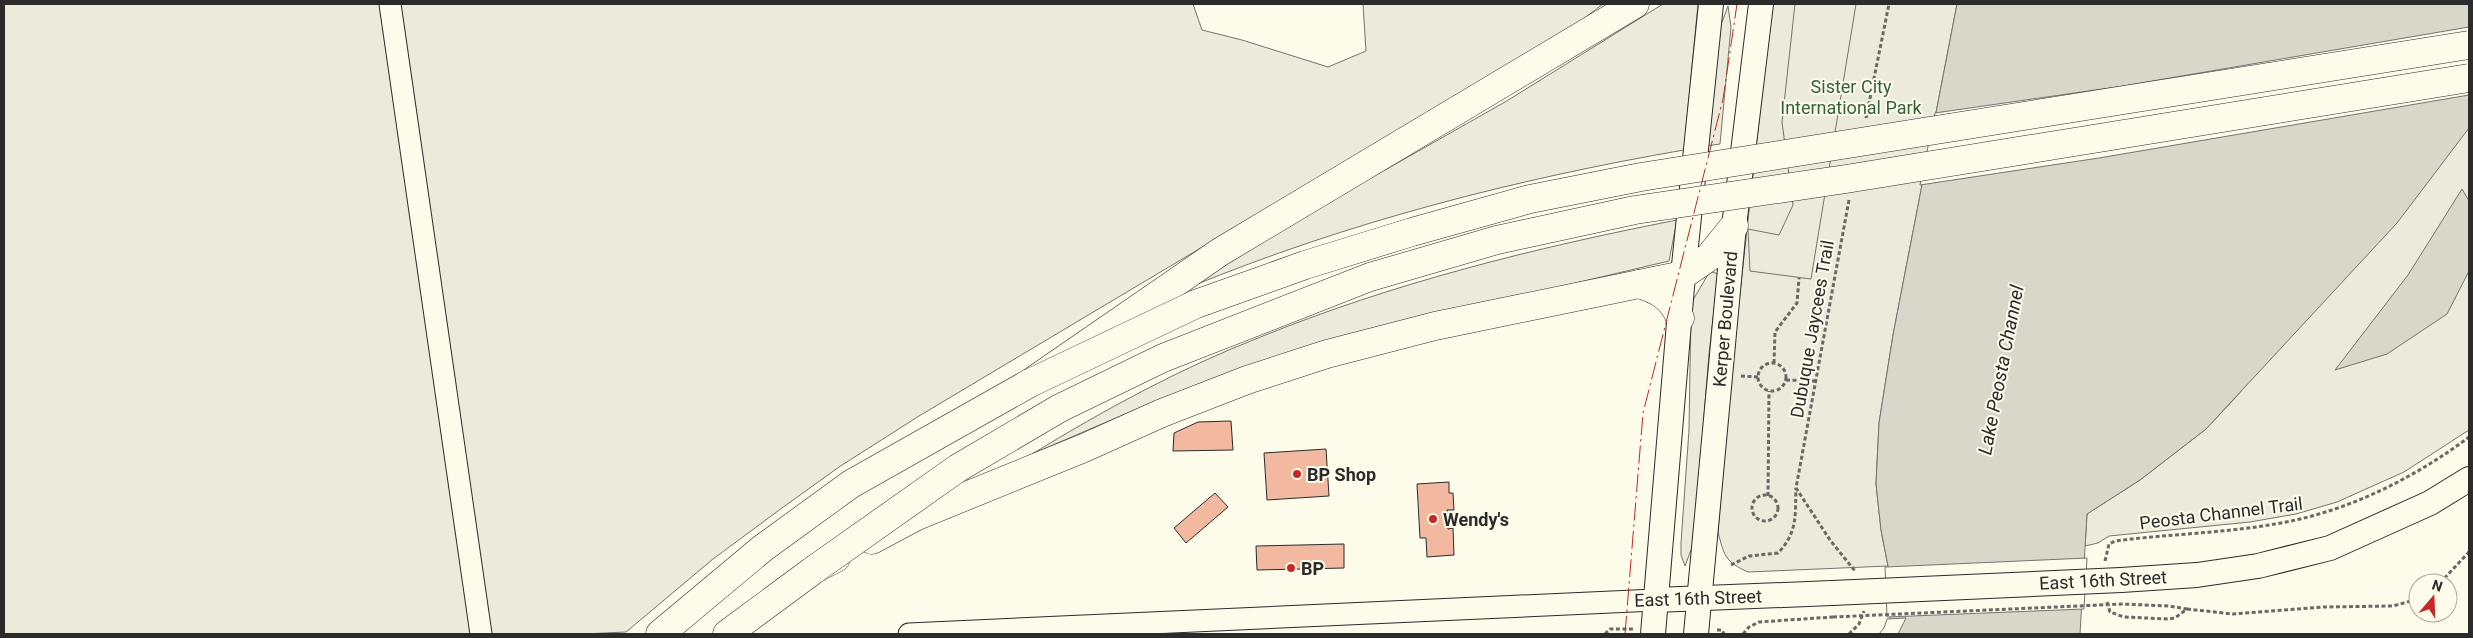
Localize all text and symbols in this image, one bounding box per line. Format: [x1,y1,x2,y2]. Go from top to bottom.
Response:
park label: Sister City International Park [1780,76,1923,118]
street label: Dubuque Jaycees Trail [1786,238,1838,420]
street label: Kerper Boulevard [1709,250,1741,388]
water label: Lake Peosta Channel [1973,283,2029,457]
place label: BP Shop [1307,464,1376,485]
marker: BP Shop [1291,468,1303,480]
street label: Peosta Channel Trail [2138,493,2304,533]
place label: Wendy's [1443,509,1509,530]
marker: Wendy's [1427,513,1439,525]
place label: BP [1301,558,1324,579]
marker: BP [1285,562,1297,574]
street label: East 16th Street [2039,566,2167,594]
north arrow [2408,573,2458,623]
text: N [2430,577,2445,595]
street label: East 16th Street [1634,585,1762,611]

